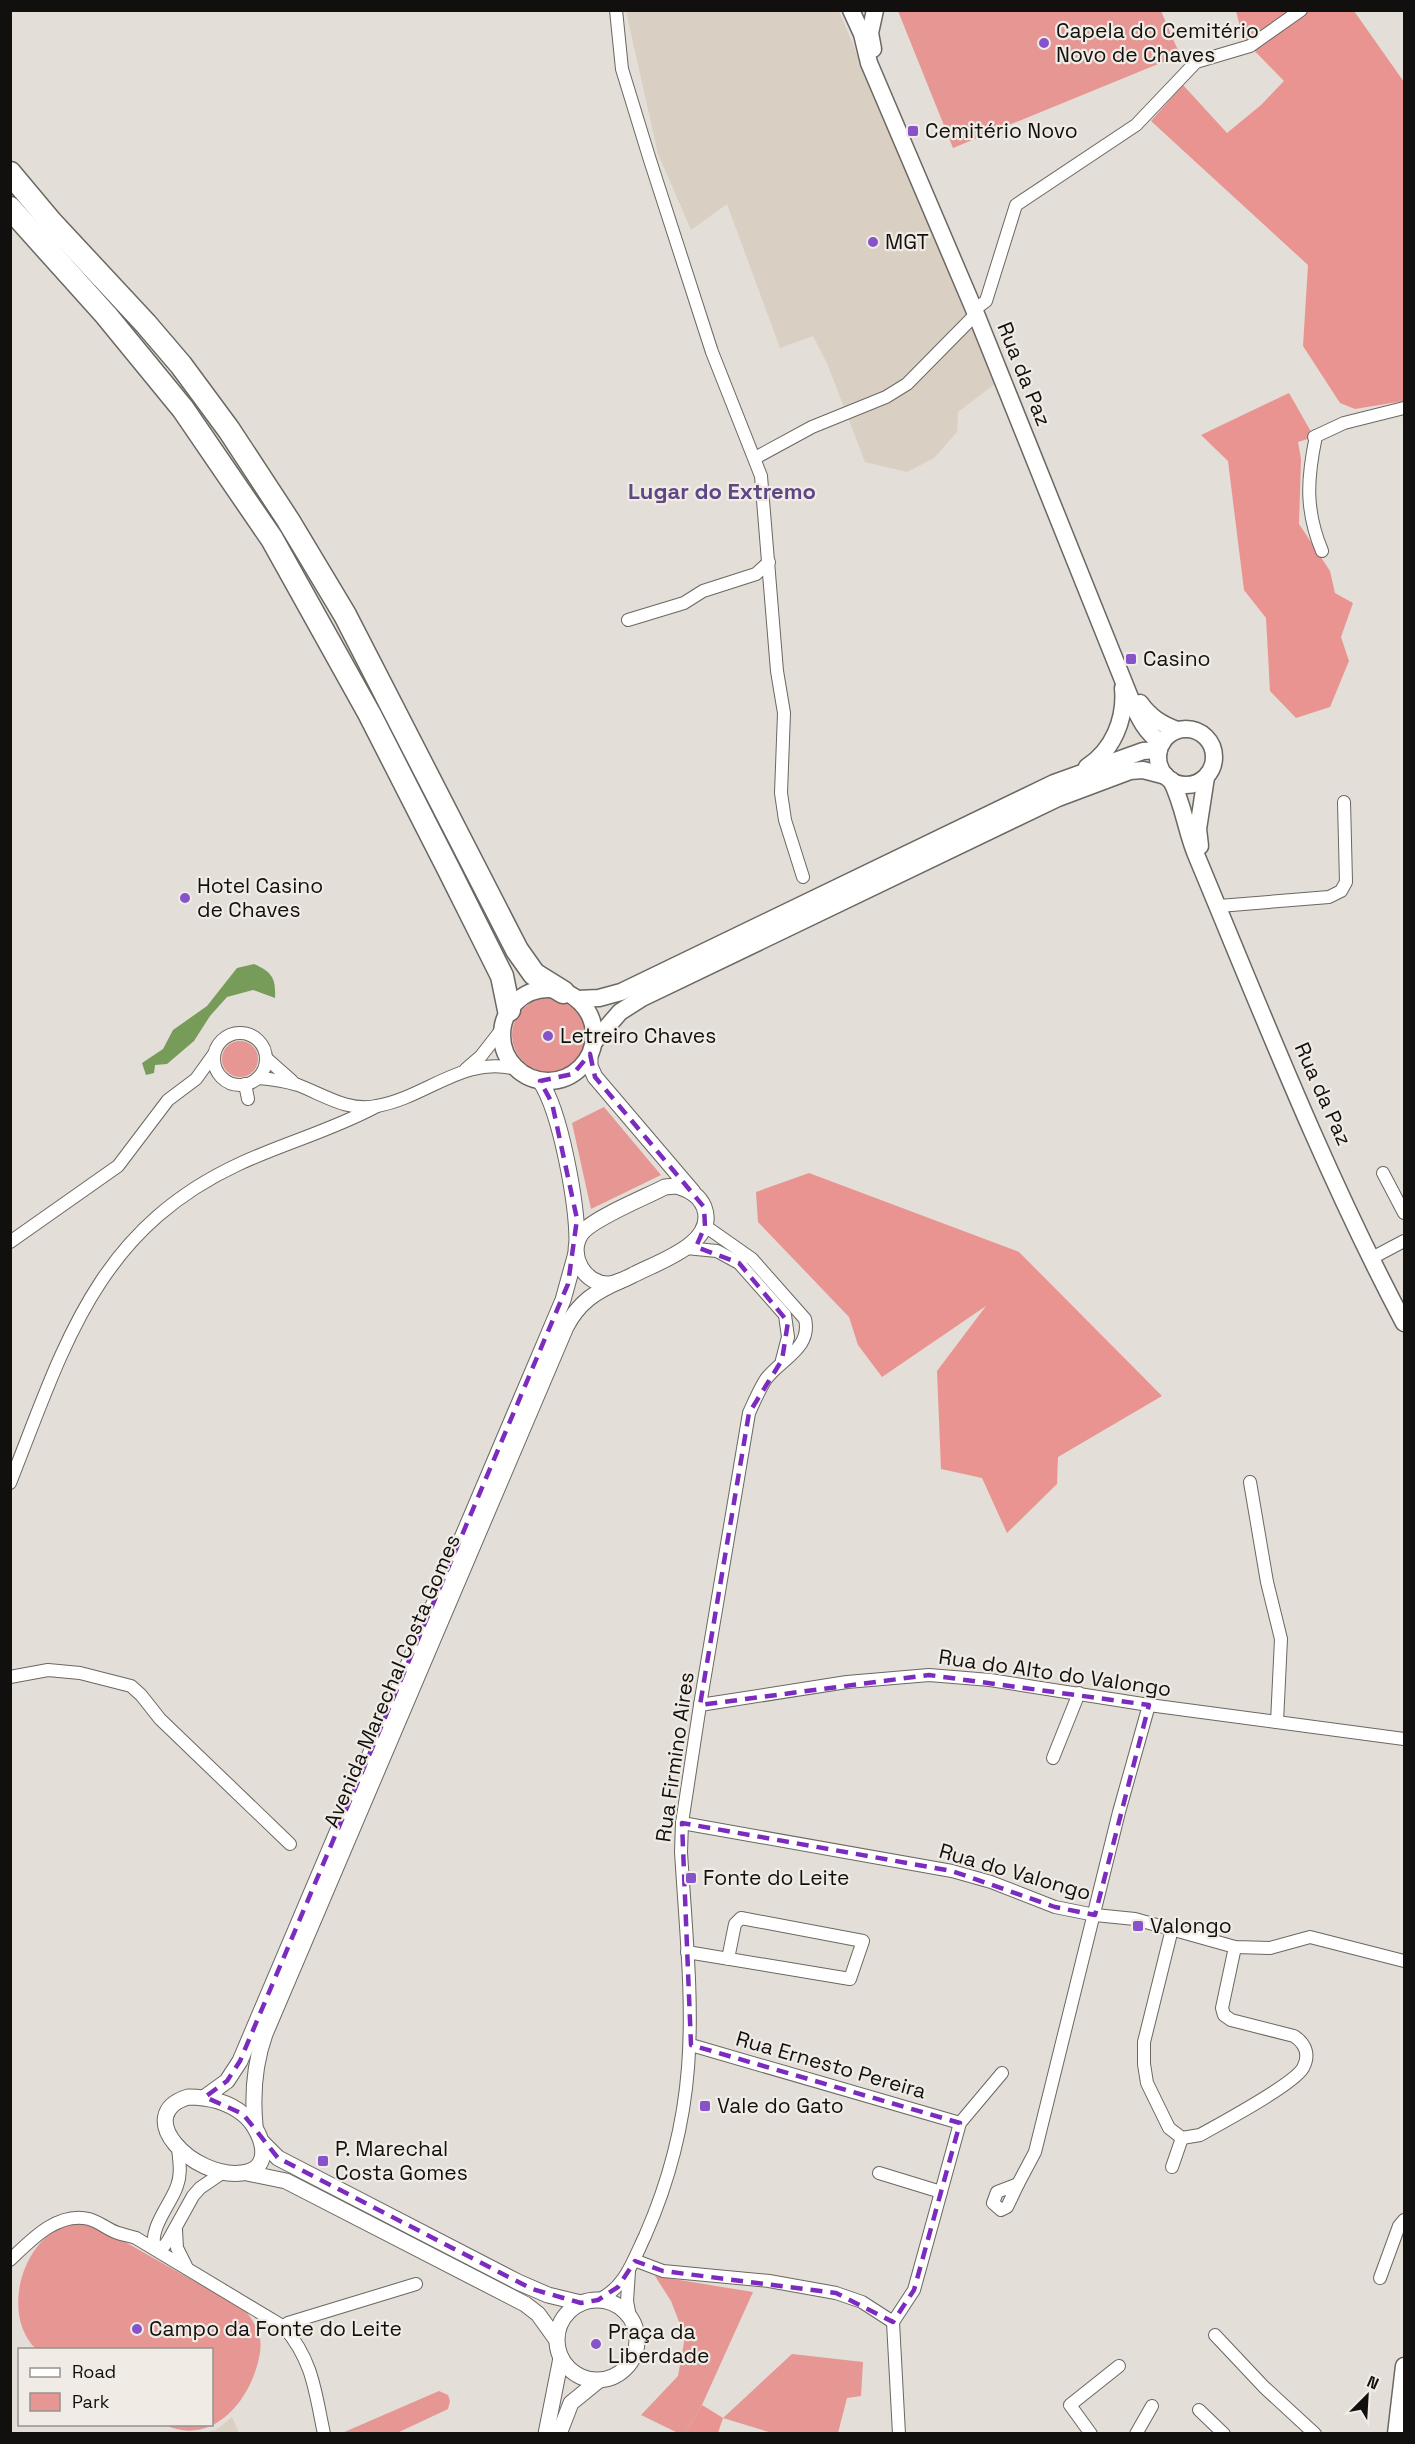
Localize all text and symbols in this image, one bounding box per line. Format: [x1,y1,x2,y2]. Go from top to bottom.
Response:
place label: Capela do Cemitério Novo de Chaves [1056,17,1259,68]
marker: Capela do Cemitério Novo de Chaves [1037,36,1051,50]
place label: Cemitério Novo [925,117,1078,144]
marker: Cemitério Novo [906,124,920,138]
place label: MGT [885,228,929,255]
marker: MGT [866,235,880,249]
street label: Rua da Paz [991,318,1058,430]
district label: Lugar do Extremo [628,477,816,505]
place label: Casino [1143,645,1211,672]
marker: Casino [1124,652,1138,666]
place label: Hotel Casino de Chaves [197,872,323,923]
marker: Hotel Casino de Chaves [178,891,192,905]
place label: Letreiro Chaves [560,1022,716,1049]
marker: Letreiro Chaves [541,1029,555,1043]
street label: Rua da Paz [1289,1038,1358,1150]
street label: Avenida Marechal Costa Gomes [317,1530,466,1832]
street label: Rua do Alto do Valongo [937,1643,1173,1702]
street label: Rua Firmino Aires [649,1670,700,1844]
street label: Rua do Valongo [936,1837,1094,1906]
place label: Fonte do Leite [703,1864,849,1891]
marker: Fonte do Leite [684,1871,698,1885]
place label: Valongo [1150,1912,1232,1939]
marker: Valongo [1131,1919,1145,1933]
street label: Rua Ernesto Pereira [733,2024,929,2105]
place label: Vale do Gato [717,2092,844,2119]
marker: Vale do Gato [698,2099,712,2113]
place label: P. Marechal Costa Gomes [335,2135,468,2186]
marker: P. Marechal Costa Gomes [316,2154,330,2168]
place label: Campo da Fonte do Leite [149,2315,402,2342]
place label: Praça da Liberdade [608,2318,709,2369]
marker: Campo da Fonte do Leite [130,2322,144,2336]
marker: Praça da Liberdade [589,2337,603,2351]
legend [18,2348,213,2426]
text: Road [72,2360,116,2383]
north arrow [1337,2366,1397,2426]
text: N [1364,2371,1382,2395]
text: Park [72,2390,110,2413]

